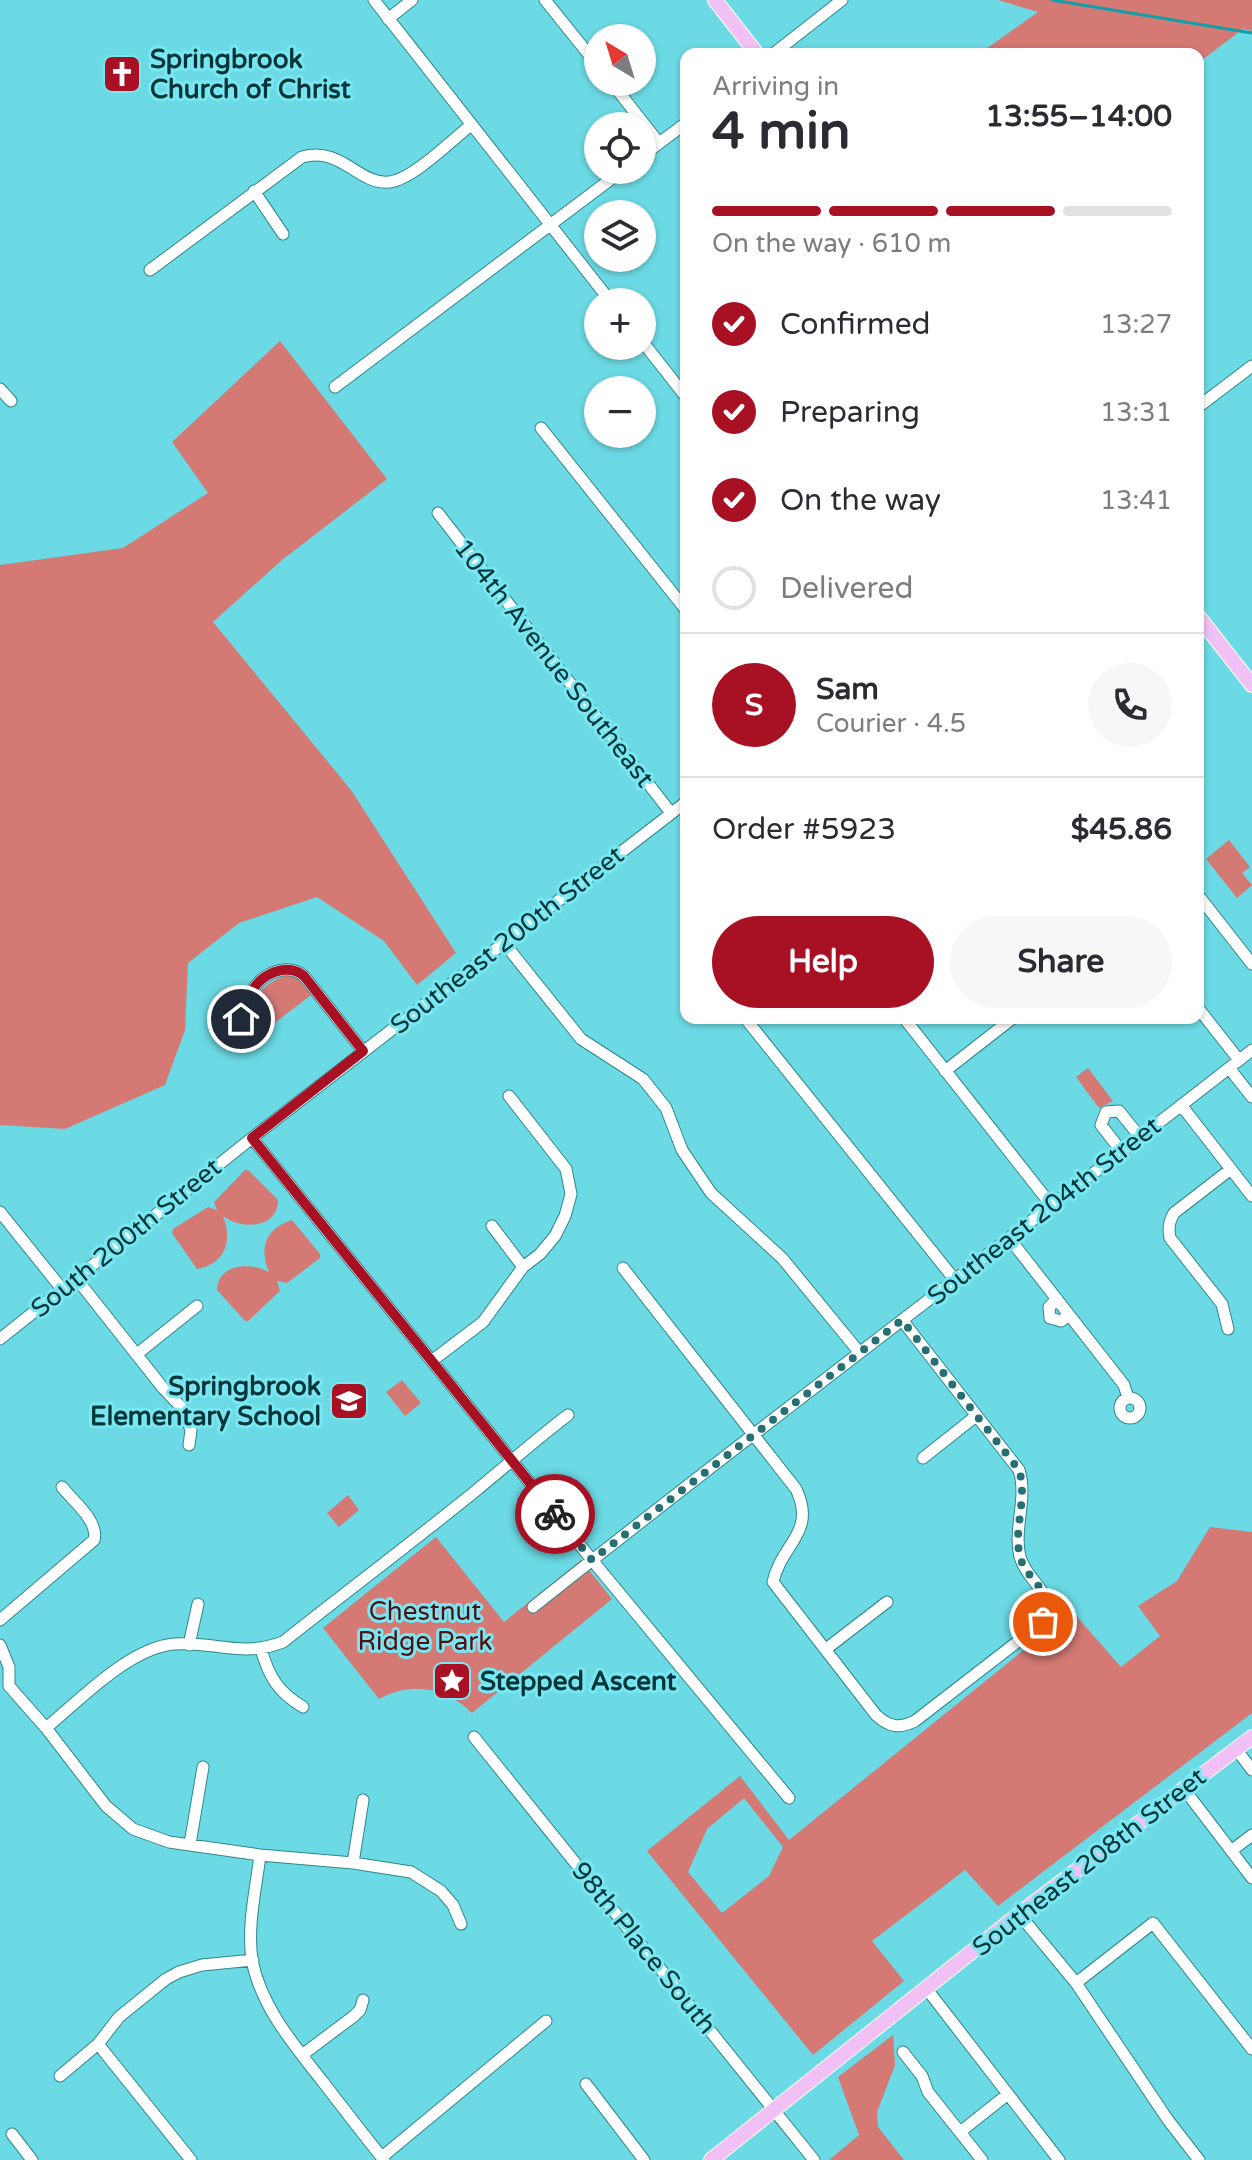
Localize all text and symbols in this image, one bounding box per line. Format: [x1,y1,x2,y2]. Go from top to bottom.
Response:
north arrow [584,24,656,96]
map controls [584,24,656,448]
place label: Springbrook Church of Christ [150,44,351,105]
church icon: Springbrook Church of Christ [101,53,143,95]
text: Arriving in [712,71,839,102]
text: 13:55–14:00 [985,98,1172,135]
text: 4 min [712,100,851,163]
button: locate [584,112,656,184]
button: layers [584,200,656,272]
text: On the way · 610 m [712,228,951,259]
button: + [584,288,656,360]
icon: check [712,302,756,346]
text: Confirmed [780,306,931,343]
text: 13:27 [1100,309,1172,340]
button: − [584,376,656,448]
icon: check [712,390,756,434]
text: Preparing [780,394,920,431]
text: 13:31 [1100,397,1172,428]
icon: check [712,478,756,522]
text: On the way [780,482,941,519]
text: 13:41 [1100,485,1172,516]
street label: 104th Avenue Southeast [447,533,661,793]
text: Delivered [780,570,914,607]
button: phone [1088,663,1172,747]
text: Sam [816,671,879,708]
text: S [745,687,763,724]
text: Courier · 4.5 [816,708,966,739]
text: Order #5923 [712,811,896,848]
text: $45.86 [1071,811,1172,848]
street label: Southeast 200th Street [384,839,630,1041]
button: Help [712,916,934,1008]
button: Share [950,916,1172,1008]
pin [207,985,275,1053]
icon: home [219,997,263,1041]
street label: Southeast 204th Street [921,1110,1167,1312]
street label: South 200th Street [25,1152,228,1324]
place label: Springbrook Elementary School [90,1371,321,1432]
school or university icon: Springbrook Elementary School [328,1380,370,1422]
courier [515,1474,595,1554]
icon: bike [533,1492,577,1536]
pin [1009,1588,1077,1656]
park label: Chestnut Ridge Park [358,1596,492,1657]
icon: bag [1021,1600,1065,1644]
place icon: Stepped Ascent [431,1660,473,1702]
place label: Stepped Ascent [480,1666,676,1697]
street label: Southeast 208th Street [966,1761,1212,1963]
street label: 98th Place South [565,1856,723,2040]

